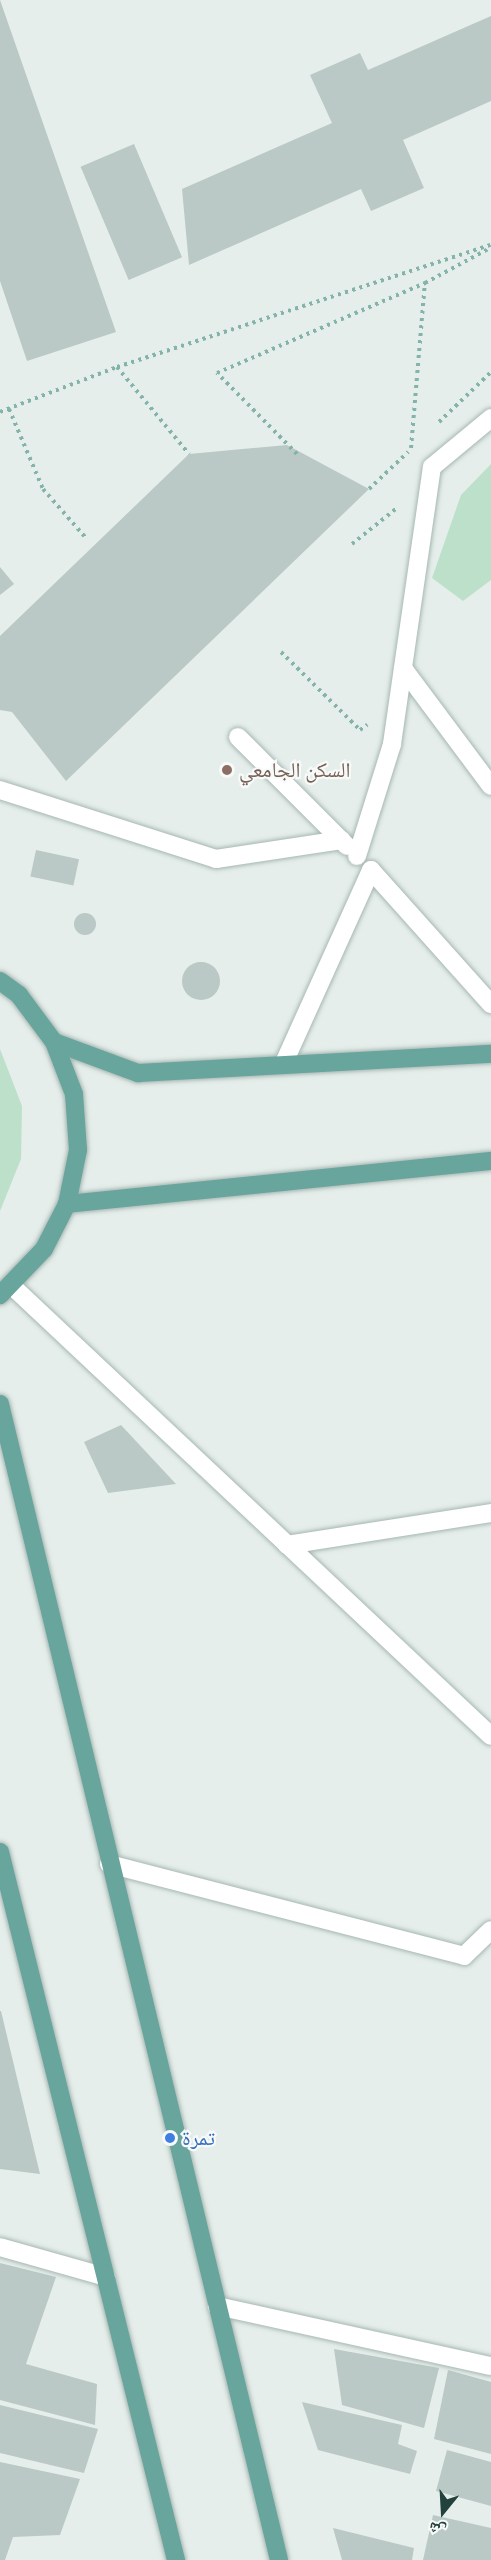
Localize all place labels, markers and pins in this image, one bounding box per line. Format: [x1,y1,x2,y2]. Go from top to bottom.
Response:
place label: السكن الجامعي [239,757,350,783]
marker: السكن الجامعي [220,763,234,777]
place label: تمرة [182,2125,215,2151]
marker: تمرة [163,2131,177,2145]

